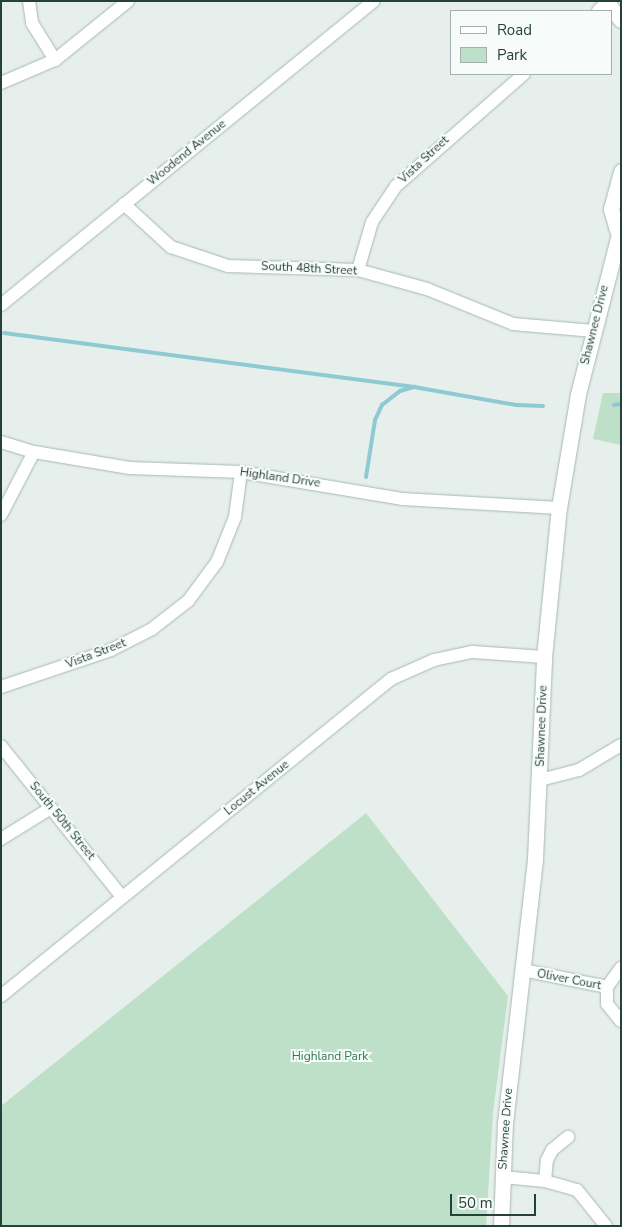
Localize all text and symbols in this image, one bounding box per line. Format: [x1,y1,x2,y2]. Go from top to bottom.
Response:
legend [450,10,612,75]
text: Road [497,20,532,40]
text: Park [497,45,527,65]
street label: Woodend Avenue [145,117,229,189]
street label: Vista Street [396,133,452,187]
street label: South 48th Street [261,259,357,279]
street label: Shawnee Drive [578,284,612,366]
street label: Highland Drive [239,465,321,491]
street label: Vista Street [64,636,128,672]
street label: Shawnee Drive [533,685,551,767]
street label: Locust Avenue [222,757,292,819]
street label: South 50th Street [26,779,98,863]
street label: Oliver Court [536,967,602,993]
park label: Highland Park [292,1050,368,1064]
street label: Shawnee Drive [496,1088,516,1170]
scale bar [452,1184,538,1216]
text: 50 m [458,1193,493,1213]

